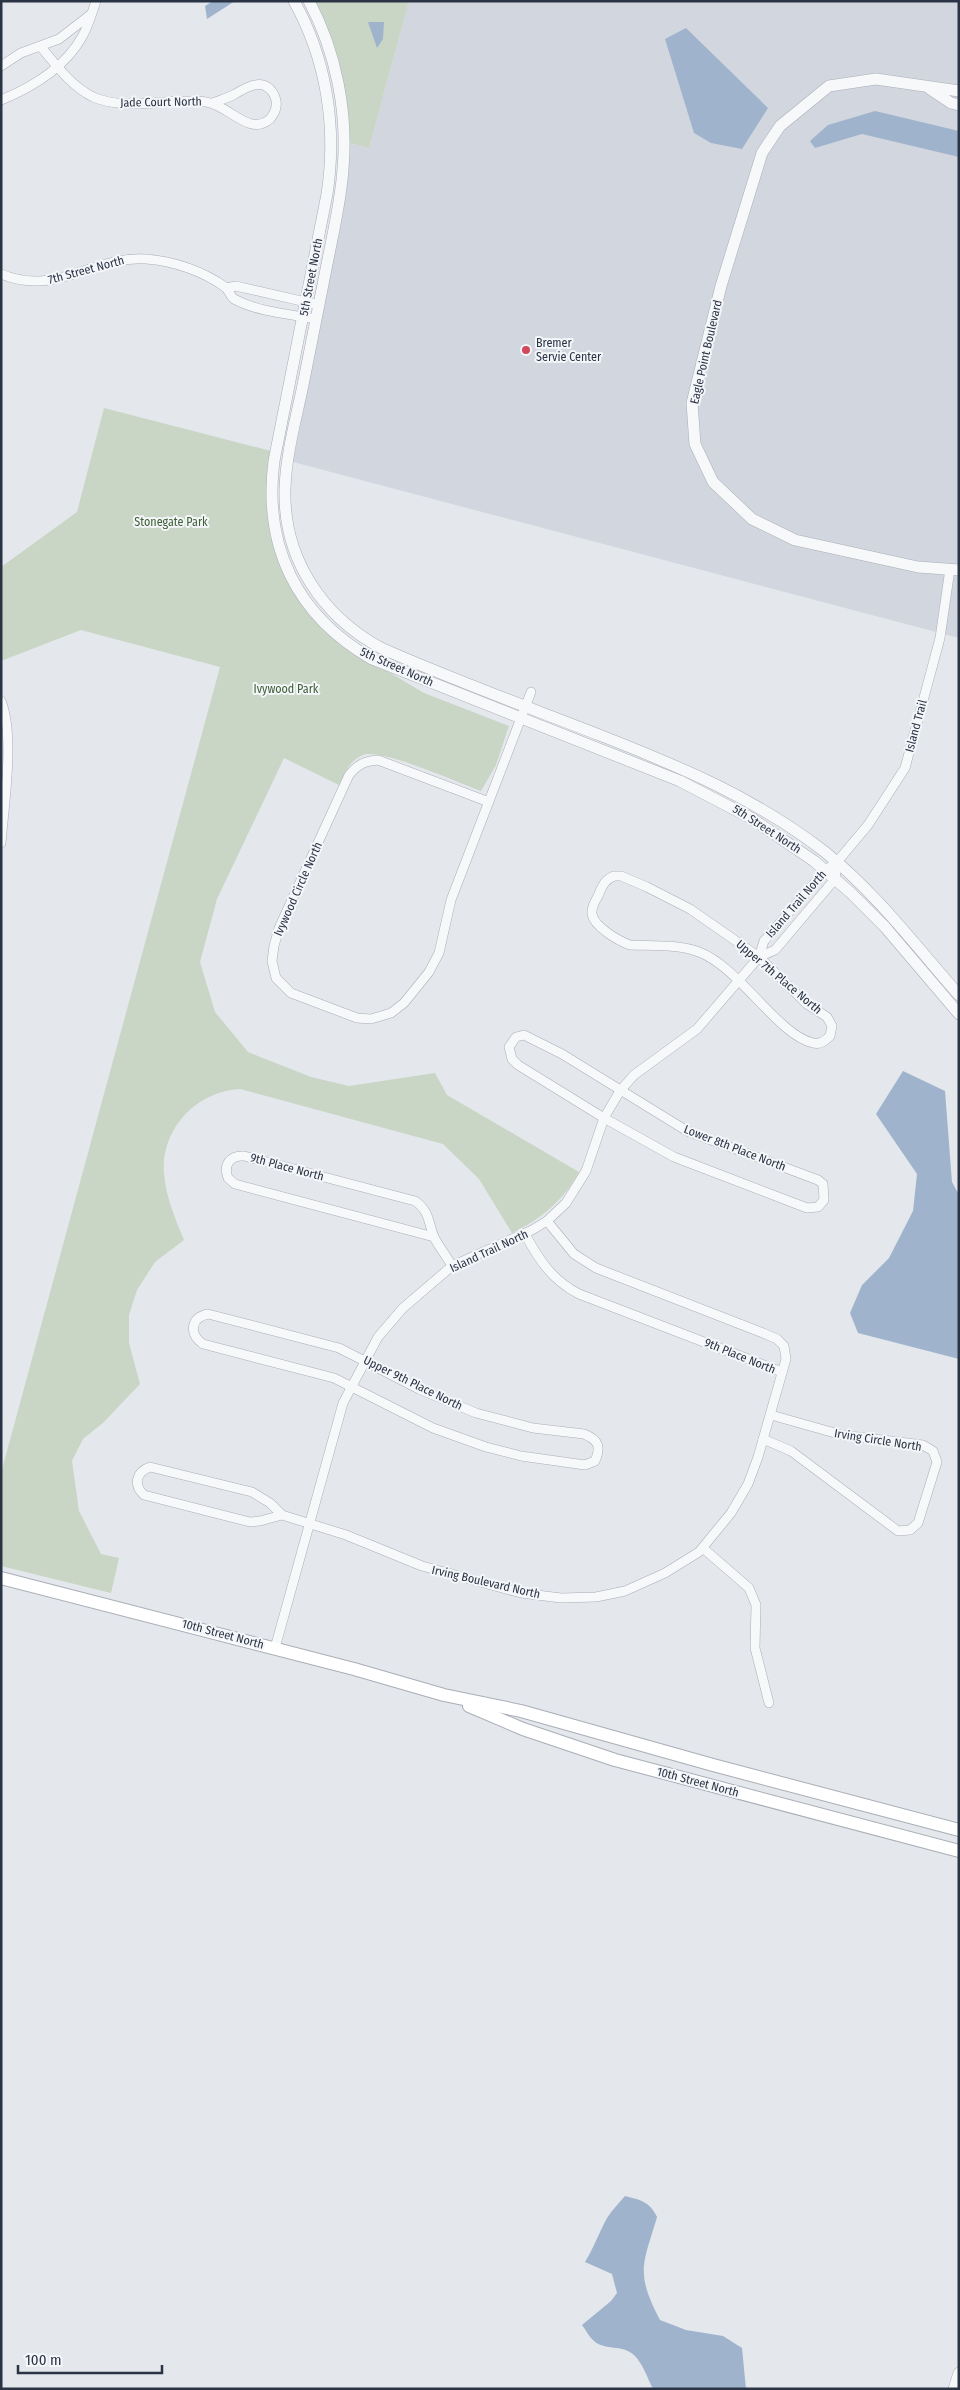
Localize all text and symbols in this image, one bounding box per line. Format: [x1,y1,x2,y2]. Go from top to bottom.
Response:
street label: Jade Court North [120,94,202,110]
street label: 5th Street North [297,237,325,317]
street label: 7th Street North [46,253,126,287]
street label: Eagle Point Boulevard [687,299,725,405]
place label: Bremer Servie Center [536,336,602,364]
marker: Bremer Servie Center [520,344,532,356]
park label: Stonegate Park [134,515,208,529]
street label: 5th Street North [358,645,436,689]
park label: Ivywood Park [254,682,319,696]
street label: Island Trail [902,698,930,754]
street label: 5th Street North [730,802,804,856]
street label: Ivywood Circle North [271,840,325,938]
street label: Island Trail North [763,867,829,941]
street label: Upper 7th Place North [733,937,825,1017]
street label: Lower 8th Place North [682,1122,788,1174]
street label: 9th Place North [249,1150,325,1184]
street label: Island Trail North [448,1227,530,1275]
street label: 9th Place North [702,1335,778,1377]
street label: Upper 9th Place North [361,1353,465,1413]
street label: Irving Circle North [833,1426,923,1454]
street label: Irving Boulevard North [430,1563,542,1601]
street label: 10th Street North [180,1616,266,1652]
street label: 10th Street North [655,1764,741,1800]
scale bar [18,2342,161,2374]
text: 100 m [25,2351,62,2369]

